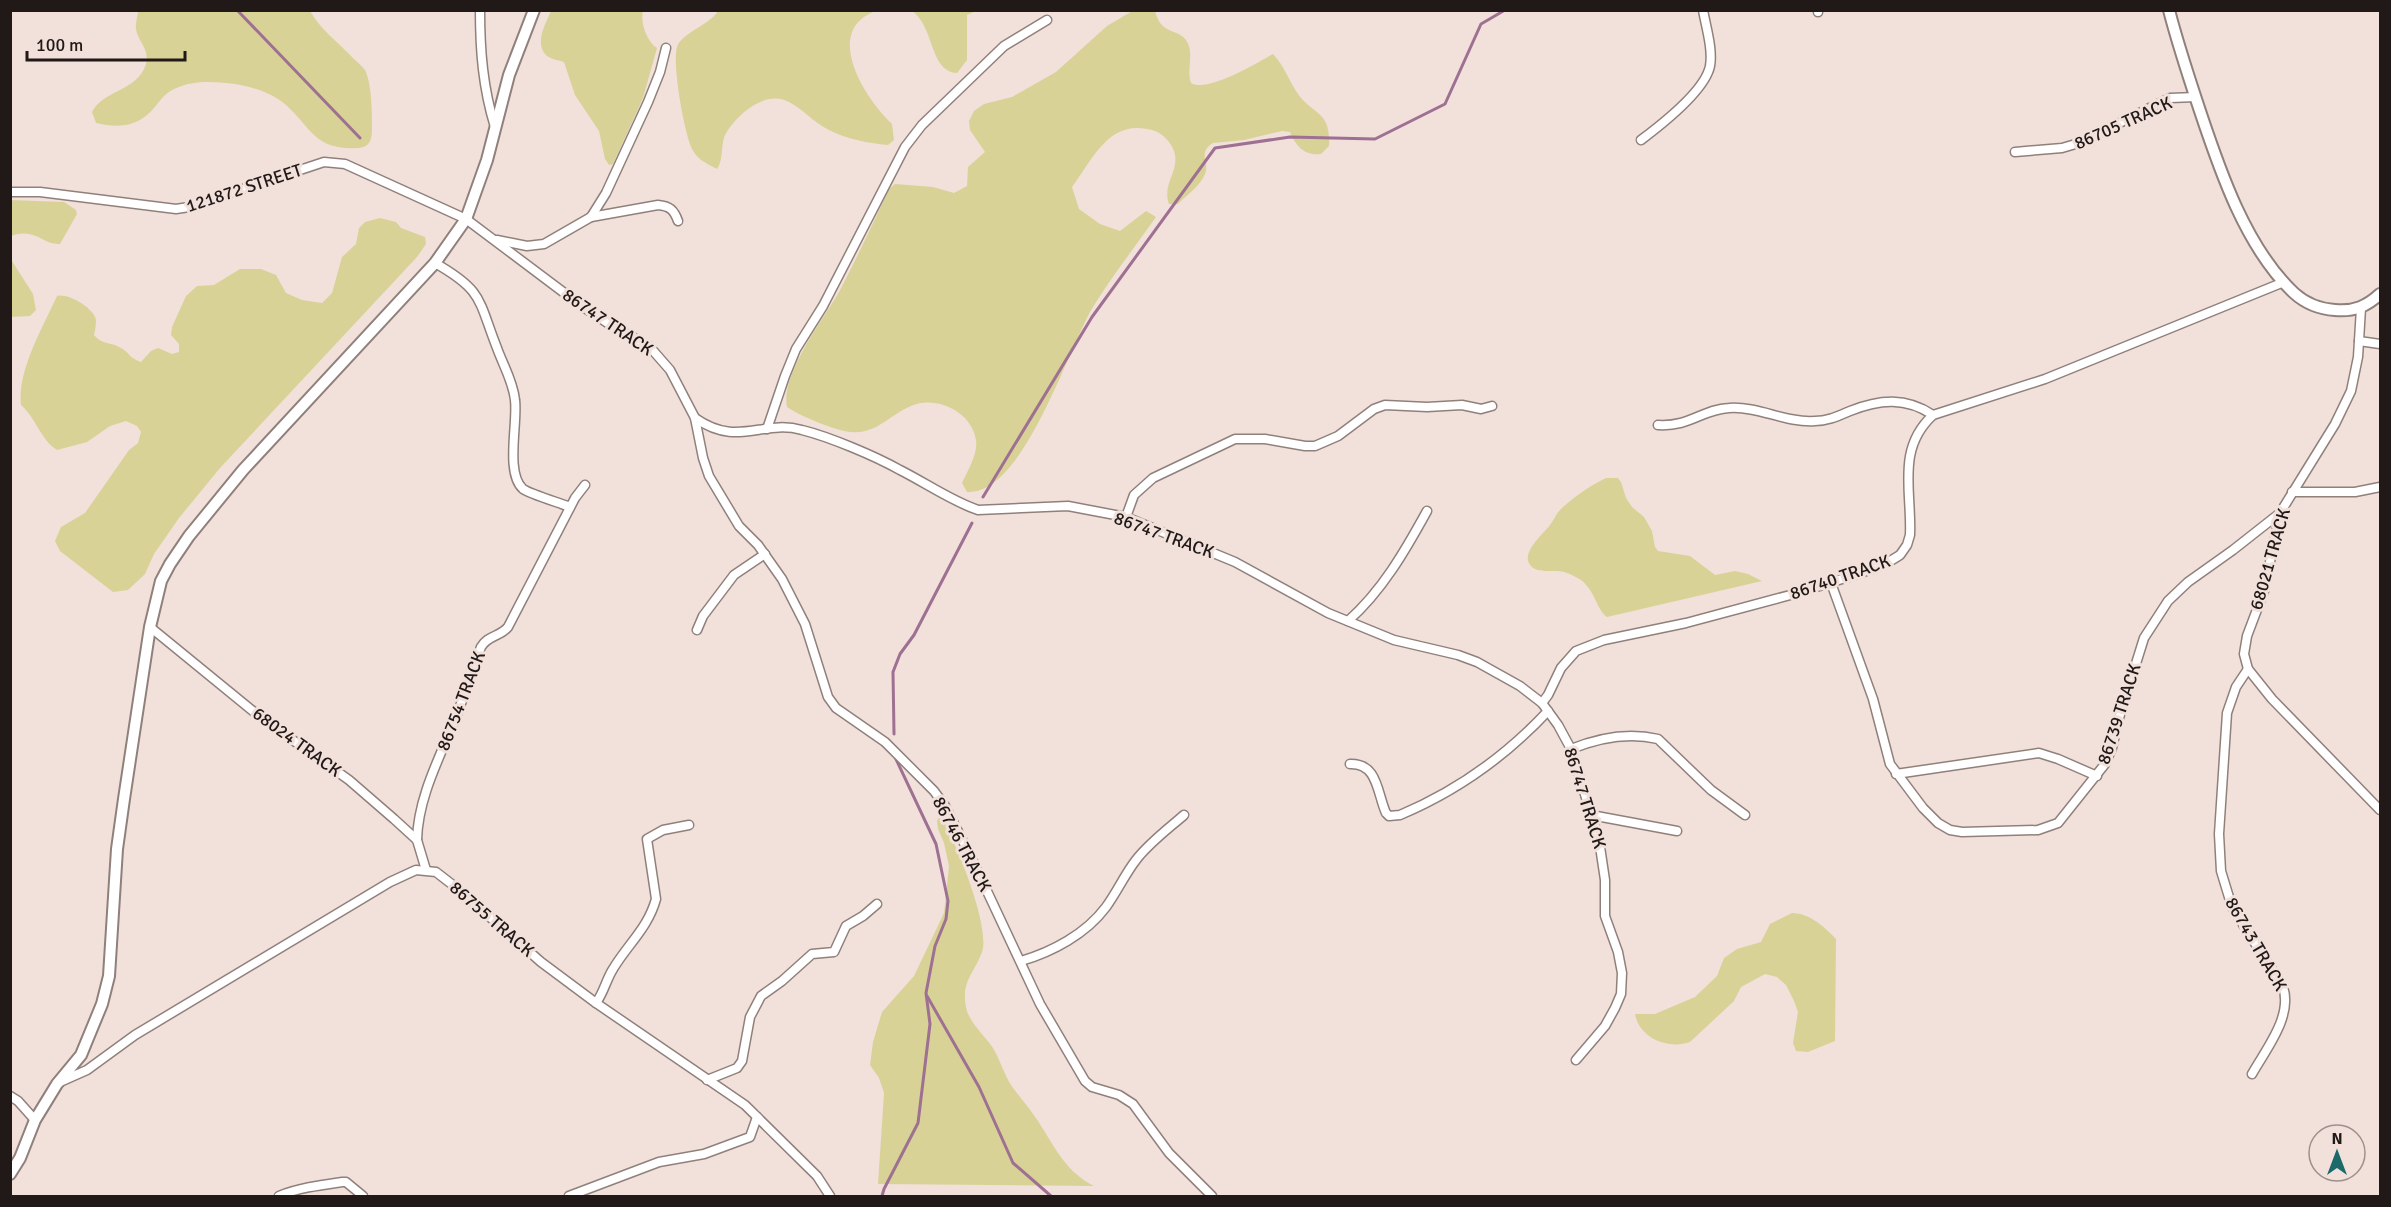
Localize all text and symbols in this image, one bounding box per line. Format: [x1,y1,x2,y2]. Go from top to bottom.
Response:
scale bar [27,24,184,62]
text: 100 m [36,34,83,56]
street label: 86705 TRACK [2071,92,2175,154]
street label: 121872 STREET [183,159,305,217]
street label: 86747 TRACK [558,284,658,361]
street label: 68021 TRACK [2245,505,2295,612]
street label: 86747 TRACK [1111,507,1217,563]
street label: 86740 TRACK [1787,549,1893,604]
street label: 86754 TRACK [432,648,490,754]
street label: 86739 TRACK [2092,661,2146,767]
street label: 68024 TRACK [248,702,346,782]
street label: 86747 TRACK [1559,745,1611,851]
street label: 86746 TRACK [928,793,996,896]
street label: 86755 TRACK [445,876,539,962]
street label: 86743 TRACK [2220,893,2292,995]
north arrow [2307,1123,2367,1183]
text: N [2331,1129,2343,1149]

